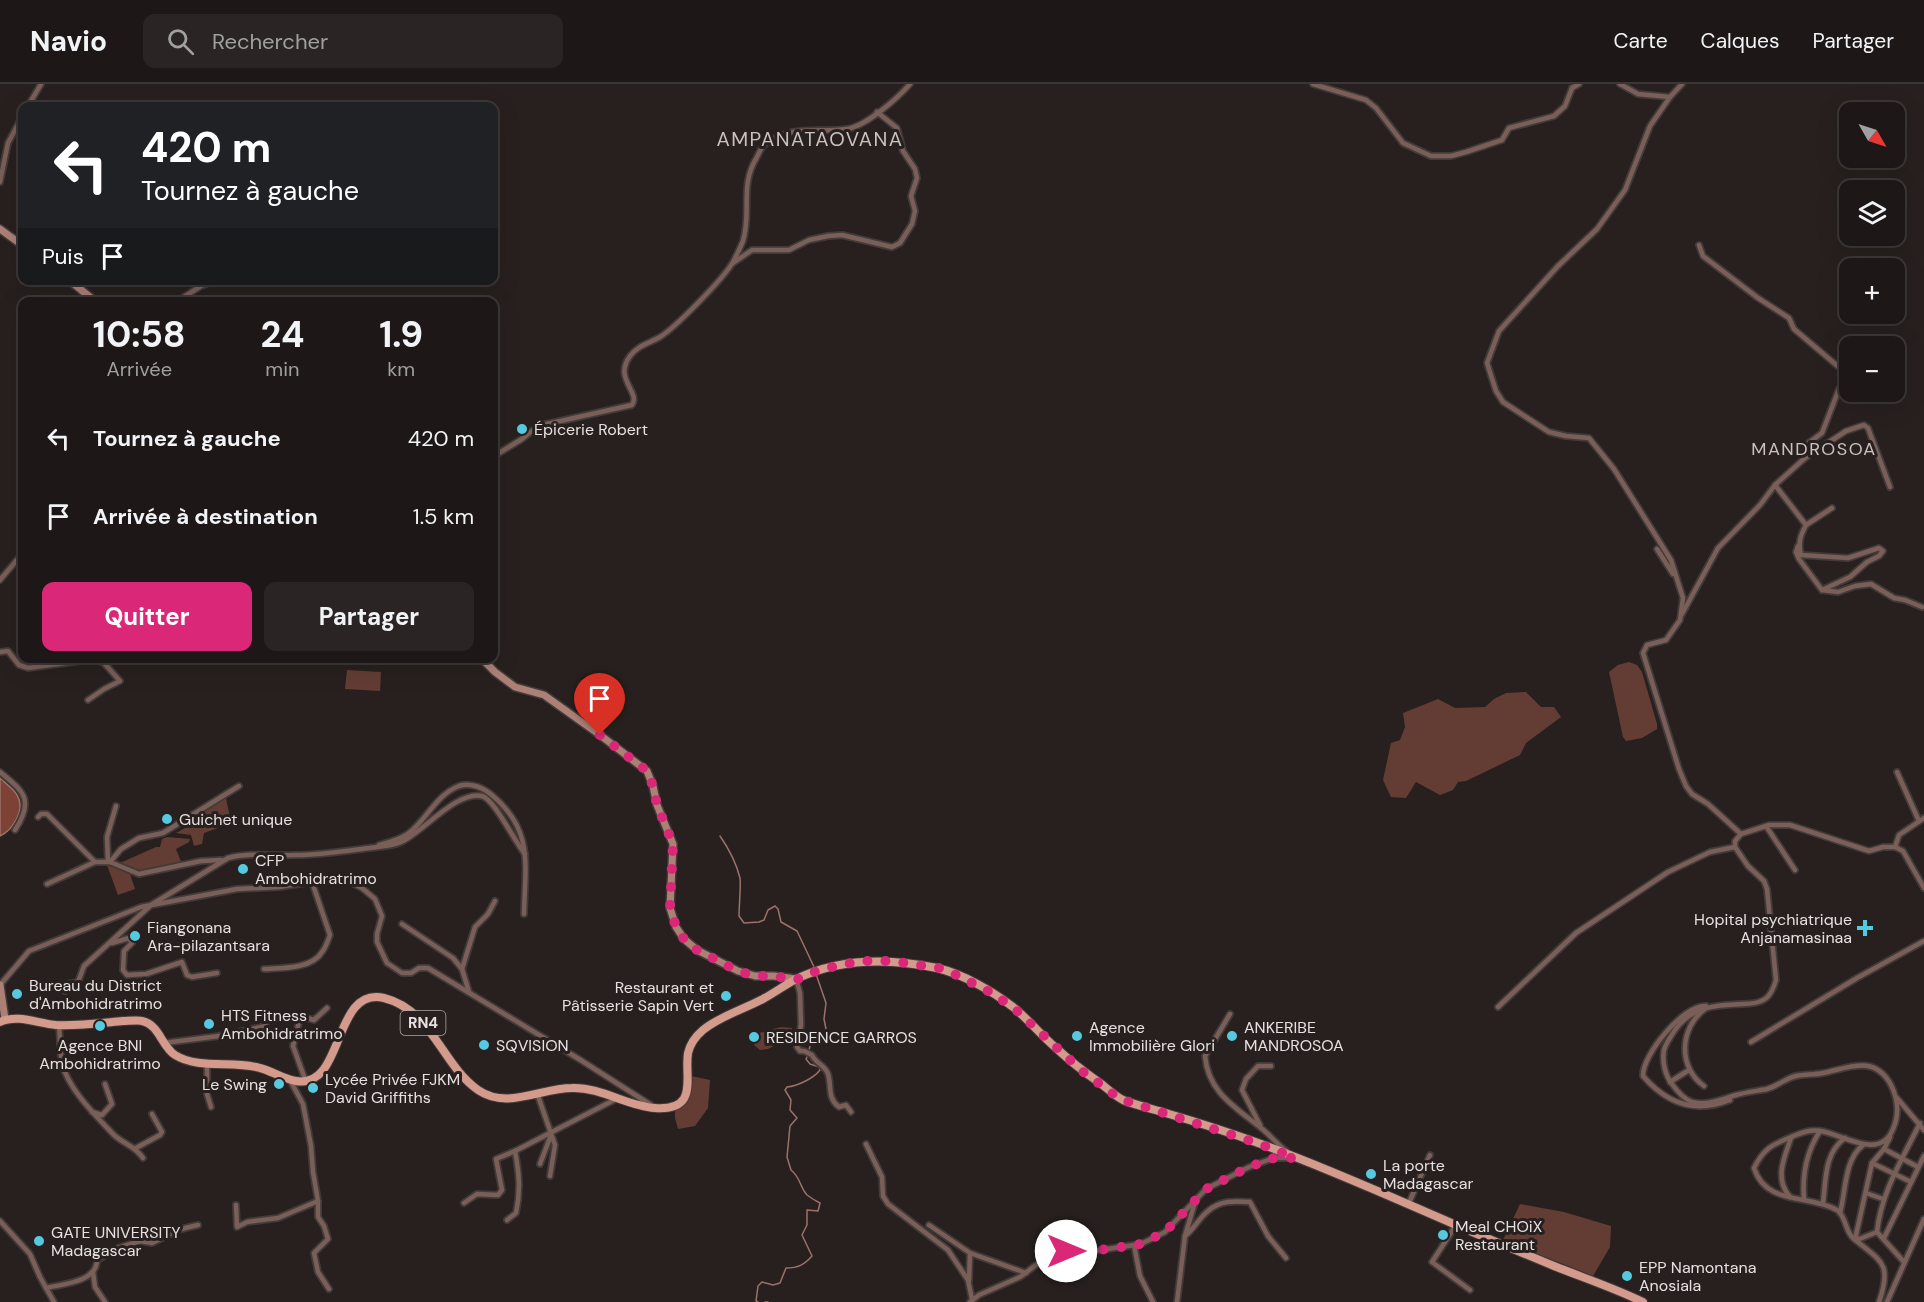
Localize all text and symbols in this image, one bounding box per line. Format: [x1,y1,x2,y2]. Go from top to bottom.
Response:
search box [143,14,563,68]
text: Navio [30,23,107,60]
icon: search [164,25,197,58]
text: Rechercher [212,27,328,56]
text: Carte [1613,27,1668,55]
text: Calques [1701,27,1779,55]
text: Partager [1812,27,1894,55]
north arrow [1839,102,1905,168]
map controls [1839,102,1905,402]
text: 420 m [141,120,271,175]
icon: left [42,126,120,204]
district label: AMPANATAOVANA [716,126,904,152]
text: Tournez à gauche [141,173,359,208]
button: layers [1839,180,1905,246]
icon: arrive [96,240,129,273]
text: Puis [42,242,84,271]
button: + [1839,258,1905,324]
text: 10:58 [93,311,186,358]
text: 24 [260,311,304,358]
text: 1.9 [379,311,423,358]
button: − [1839,336,1905,402]
text: Arrivée [106,356,172,382]
text: min [265,356,299,382]
text: km [387,356,415,382]
place label: Épicerie Robert [534,419,648,440]
icon: left [42,422,75,455]
marker: Épicerie Robert [515,422,529,436]
text: Tournez à gauche [93,424,281,453]
text: 420 m [408,424,474,453]
district label: MANDROSOA [1751,437,1877,461]
icon: arrive [42,500,75,533]
text: Arrivée à destination [93,502,318,531]
text: 1.5 km [413,502,474,531]
button: Quitter [42,582,252,651]
button: Partager [264,582,474,651]
pin [574,673,625,735]
icon: arrive [583,682,616,715]
place label: Guichet unique [179,809,292,830]
marker: Guichet unique [160,812,174,826]
place label: CFP Ambohidratrimo [255,850,377,889]
marker: CFP Ambohidratrimo [236,862,250,876]
place label: Hopital psychiatrique Anjanamasinaa [1694,909,1852,948]
place label: Fiangonana Ara-pilazantsara [147,917,270,956]
marker: Hopital psychiatrique Anjanamasinaa [1856,919,1874,937]
marker: Fiangonana Ara-pilazantsara [128,929,142,943]
place label: Bureau du District d'Ambohidratrimo [29,975,162,1014]
place label: Restaurant et Pâtisserie Sapin Vert [562,977,714,1016]
marker: Bureau du District d'Ambohidratrimo [10,987,24,1001]
marker: Restaurant et Pâtisserie Sapin Vert [719,989,733,1003]
place label: HTS Fitness Ambohidratrimo [221,1005,343,1044]
road number: RN4 [400,1011,446,1035]
marker: HTS Fitness Ambohidratrimo [202,1017,216,1031]
place label: Agence Immobilière Glori [1089,1017,1215,1056]
place label: ANKERIBE MANDROSOA [1244,1017,1344,1056]
marker: Agence BNI Ambohidratrimo [93,1019,107,1033]
place label: RESIDENCE GARROS [766,1027,917,1048]
marker: Agence Immobilière Glori [1070,1029,1084,1043]
marker: ANKERIBE MANDROSOA [1225,1029,1239,1043]
marker: RESIDENCE GARROS [747,1030,761,1044]
place label: Agence BNI Ambohidratrimo [39,1035,161,1074]
place label: SQVISION [496,1035,569,1056]
marker: SQVISION [477,1038,491,1052]
place label: Lycée Privée FJKM David Griffiths [325,1069,460,1108]
place label: Le Swing [202,1074,267,1095]
marker: Le Swing [272,1077,286,1091]
marker: Lycée Privée FJKM David Griffiths [306,1081,320,1095]
place label: La porte Madagascar [1383,1155,1473,1194]
marker: La porte Madagascar [1364,1167,1378,1181]
place label: Meal CHOiX Restaurant [1455,1216,1543,1255]
position arrow [1034,1219,1098,1283]
place label: GATE UNIVERSITY Madagascar [51,1222,181,1261]
marker: Meal CHOiX Restaurant [1436,1228,1450,1242]
marker: GATE UNIVERSITY Madagascar [32,1234,46,1248]
place label: EPP Namontana Anosiala [1639,1257,1756,1296]
marker: EPP Namontana Anosiala [1620,1269,1634,1283]

